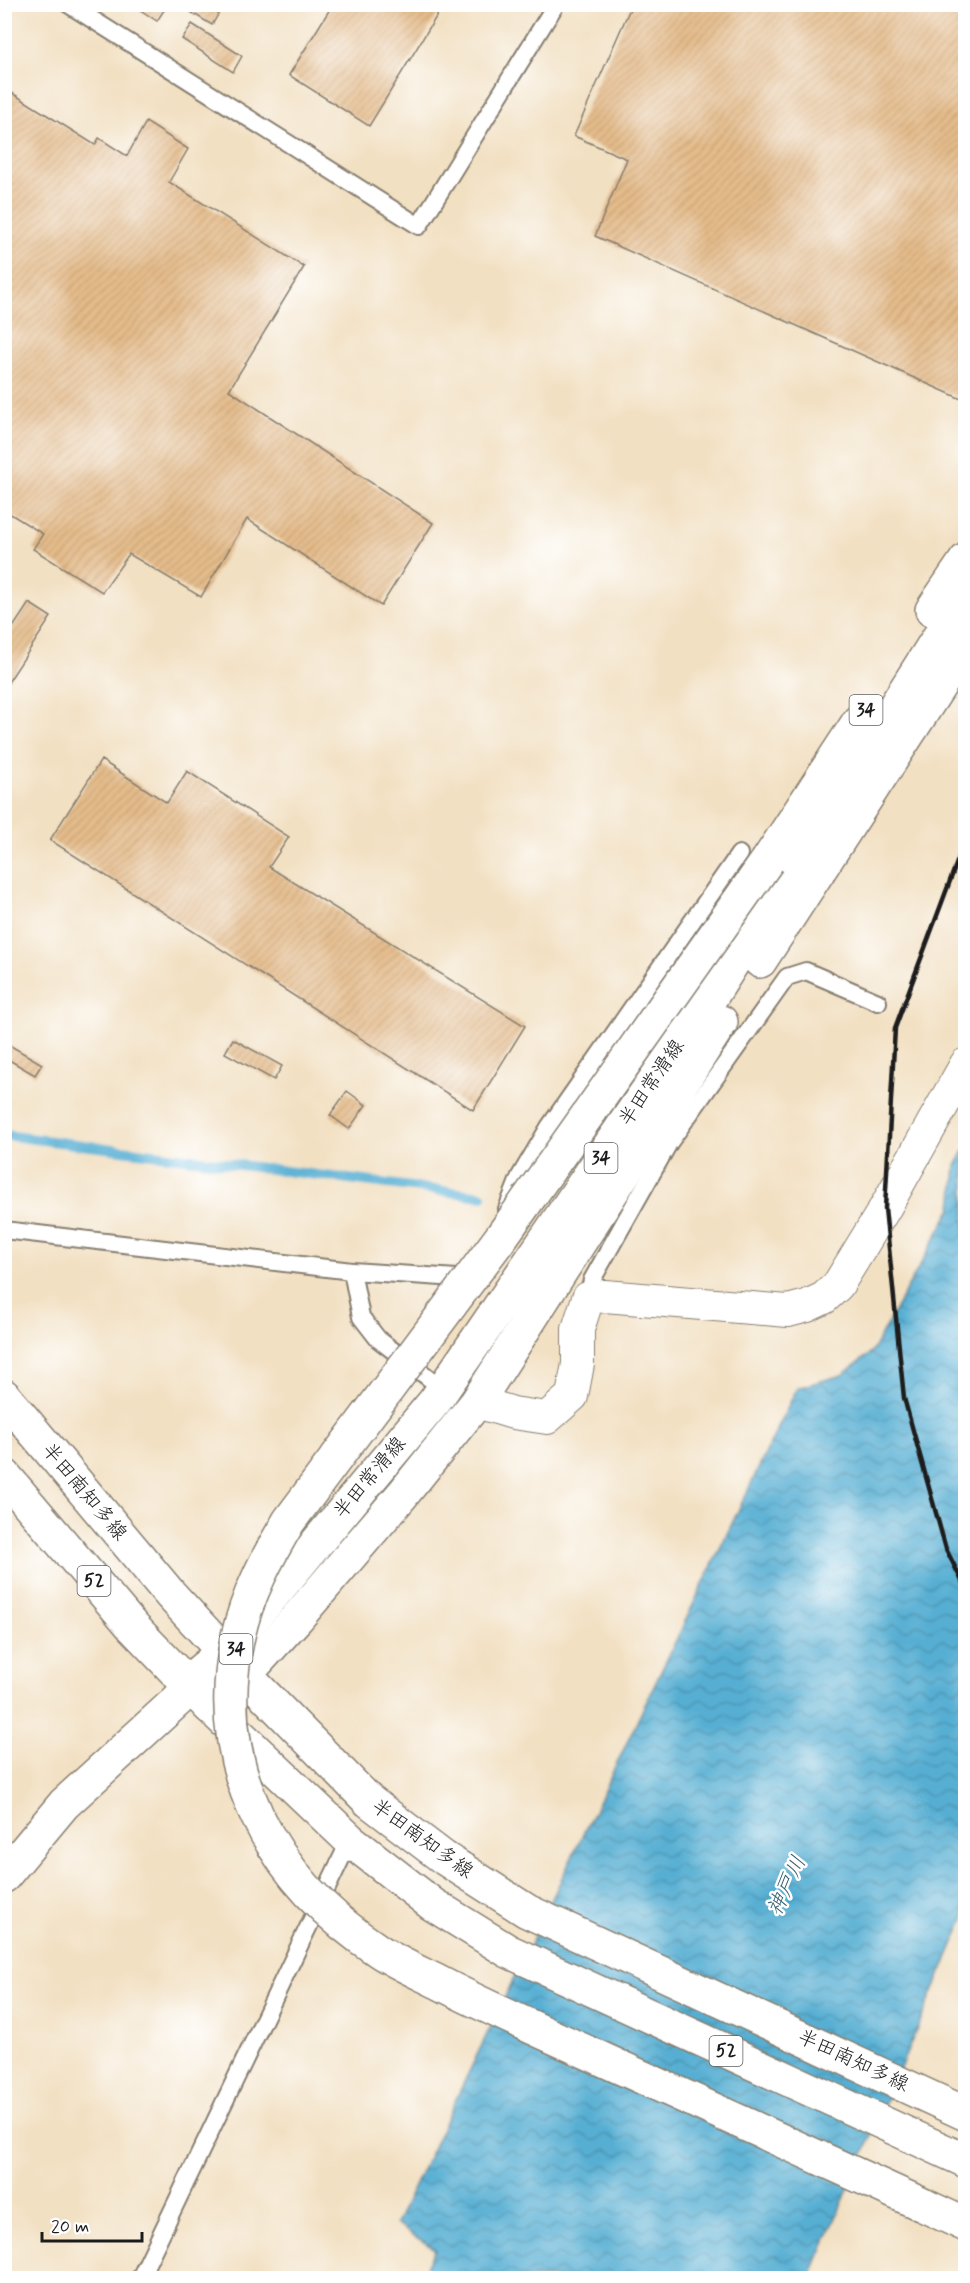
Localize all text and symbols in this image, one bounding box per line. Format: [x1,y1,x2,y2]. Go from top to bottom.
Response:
road number: 34 [850,695,882,725]
street label: 半田常滑線 [613,1034,691,1132]
road number: 34 [584,1143,618,1173]
street label: 半田常滑線 [328,1431,412,1525]
street label: 半田南知多線 [35,1437,133,1547]
road number: 52 [78,1566,110,1596]
road number: 34 [220,1634,252,1664]
street label: 半田南知多線 [366,1793,478,1885]
water label: 神戸川 [761,1852,813,1920]
street label: 半田南知多線 [793,2023,913,2099]
road number: 52 [710,2036,742,2066]
scale bar [42,2205,142,2243]
text: 20 m [51,2215,89,2239]

